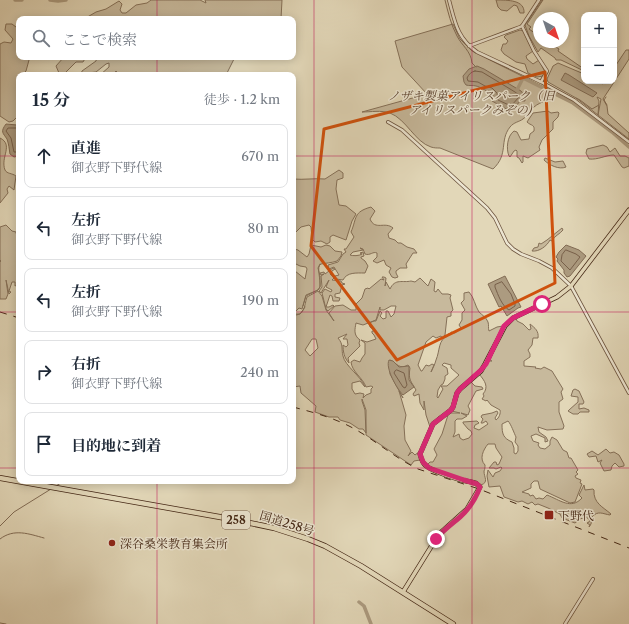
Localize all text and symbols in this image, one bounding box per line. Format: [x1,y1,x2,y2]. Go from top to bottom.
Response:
north arrow [533,12,569,48]
map controls [581,12,617,84]
button: + [581,12,617,48]
search box [16,16,296,60]
icon: search [30,27,52,49]
text: ここで検索 [62,30,137,49]
button: − [581,48,617,84]
park label: ノザキ製菓アイリスパーク（旧 アイリスパークみぞの) [388,88,556,117]
text: 15 分 [32,90,70,110]
text: 徒歩 · 1.2 km [204,91,280,107]
text: 直進 [71,138,101,157]
icon: ahead [33,145,55,167]
text: 670 m [241,148,279,164]
text: 御衣野下野代線 [71,159,162,175]
text: 左折 [71,210,101,229]
icon: left [33,217,55,239]
text: 80 m [247,220,279,236]
text: 御衣野下野代線 [71,231,162,247]
text: 左折 [71,282,101,301]
icon: left [33,289,55,311]
text: 190 m [242,292,279,308]
route start [533,295,551,313]
text: 御衣野下野代線 [71,303,162,319]
text: 右折 [71,354,101,373]
icon: right [33,361,55,383]
text: 240 m [240,364,279,380]
text: 御衣野下野代線 [71,375,162,391]
icon: arrive [33,433,55,455]
text: 目的地に到着 [71,436,161,455]
street label: 国道258号 [258,508,316,538]
place label: 下野代 [558,508,594,523]
marker: 下野代 [543,509,555,521]
road number: 258 [222,511,250,529]
route end [427,530,445,548]
place label: 深谷桑栄教育集会所 [120,536,228,551]
marker: 深谷桑栄教育集会所 [107,538,117,548]

